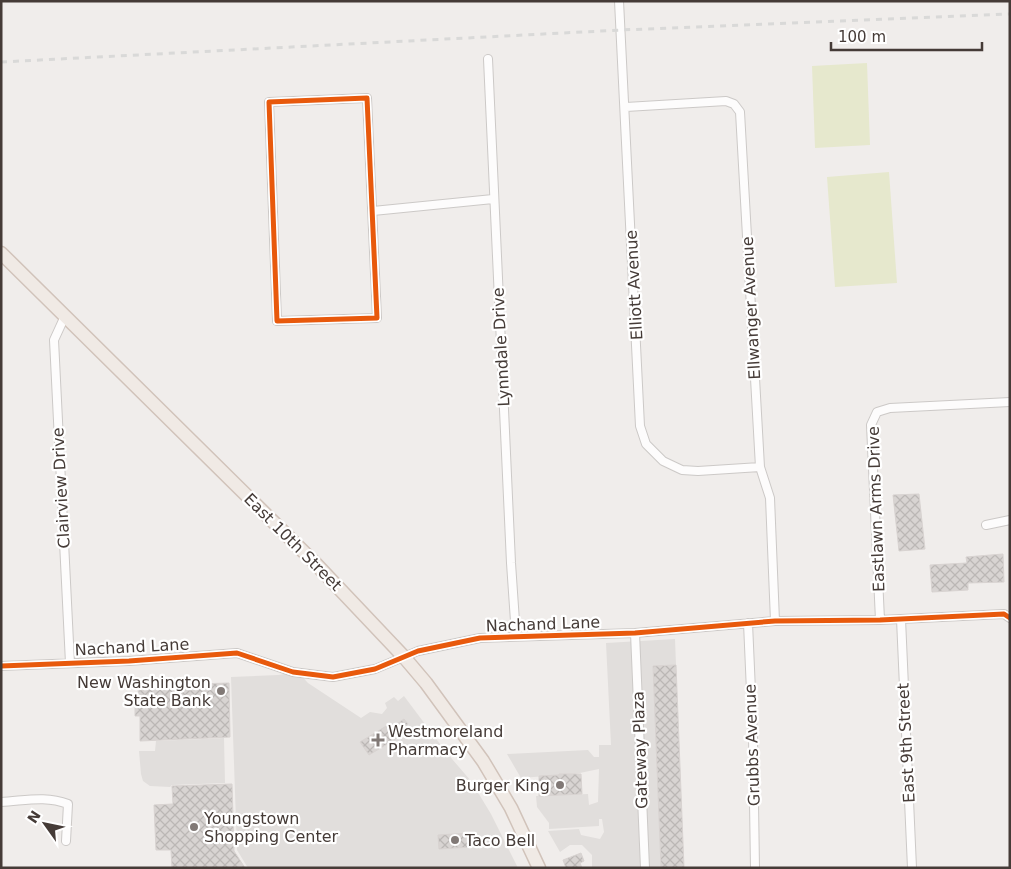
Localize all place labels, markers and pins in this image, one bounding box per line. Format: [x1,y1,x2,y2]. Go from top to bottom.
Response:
place label: New Washington State Bank [77,673,212,710]
marker: New Washington State Bank [215,685,227,697]
place label: Westmoreland Pharmacy [388,722,503,759]
marker: Westmoreland Pharmacy [372,734,384,746]
place label: Burger King [456,776,550,795]
marker: Burger King [554,779,566,791]
place label: Youngstown Shopping Center [203,809,339,846]
marker: Youngstown Shopping Center [188,821,200,833]
place label: Taco Bell [464,831,535,850]
marker: Taco Bell [449,834,461,846]

